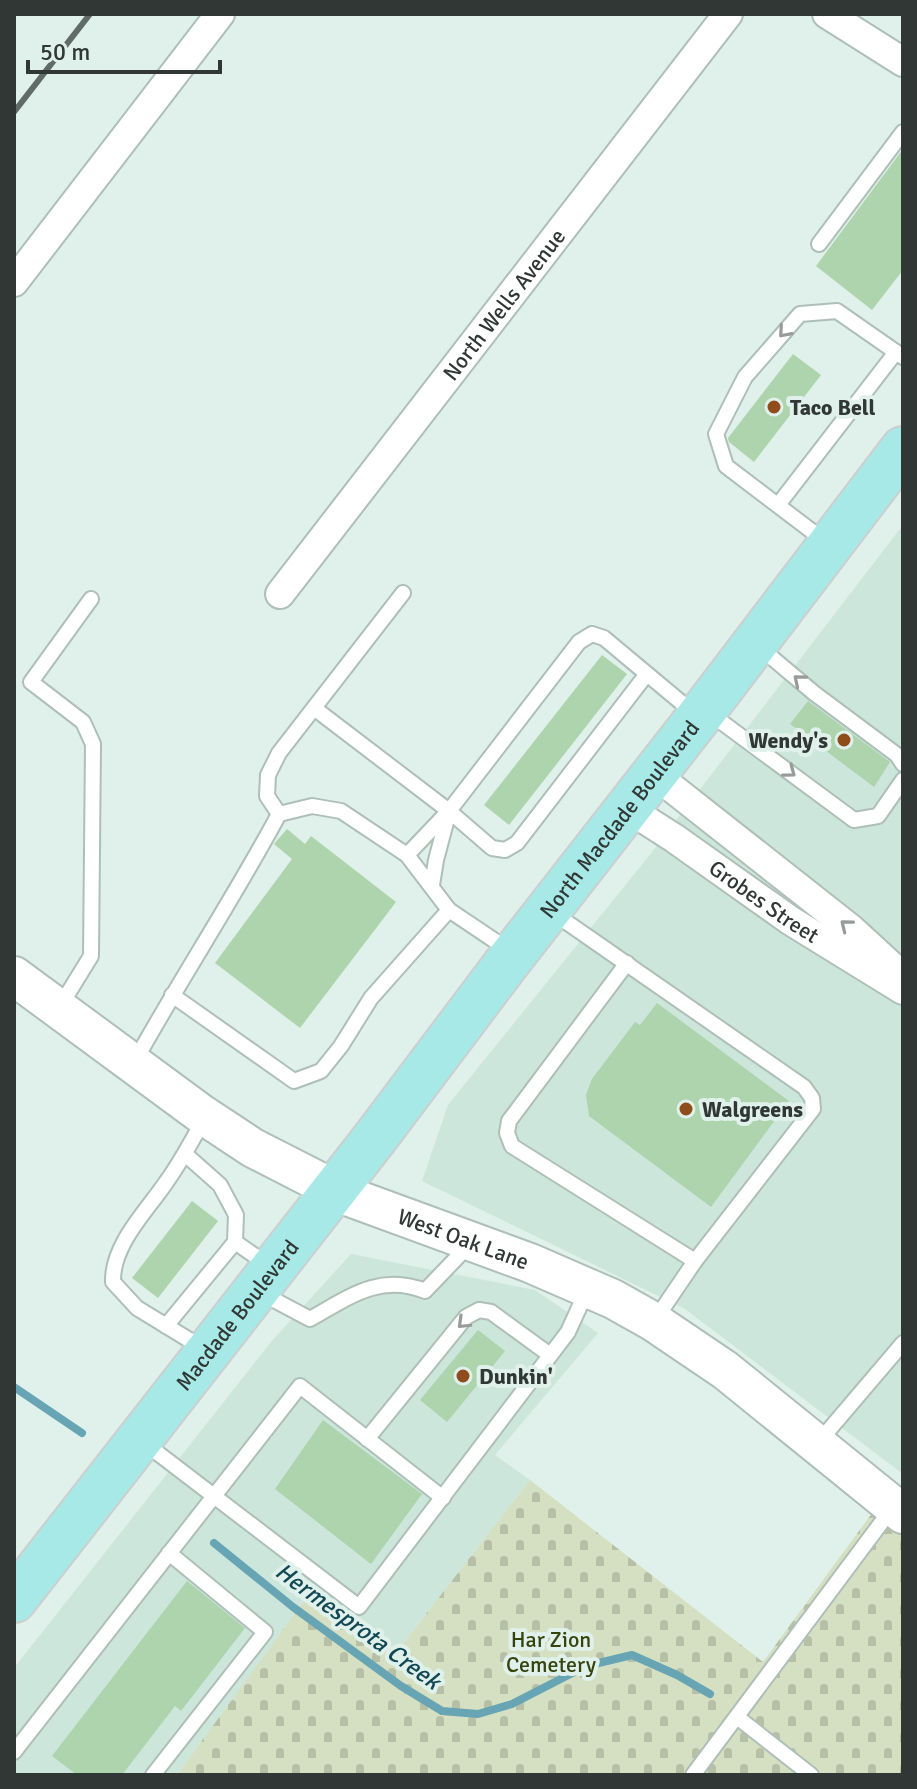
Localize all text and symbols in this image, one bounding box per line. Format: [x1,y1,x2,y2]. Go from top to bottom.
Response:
scale bar [28,24,220,74]
text: 50 m [40,37,90,67]
street label: North Wells Avenue [437,223,571,386]
one-way arrow [779,323,793,338]
place label: Taco Bell [790,394,876,421]
marker: Taco Bell [765,398,783,416]
one-way arrow [793,676,808,690]
street label: North Macdade Boulevard [534,715,705,924]
place label: Wendy's [748,727,828,754]
marker: Wendy's [835,731,853,749]
one-way arrow [781,762,796,777]
street label: Grobes Street [704,854,824,949]
one-way arrow [840,920,855,935]
place label: Walgreens [702,1096,803,1123]
marker: Walgreens [677,1100,695,1118]
street label: West Oak Lane [394,1203,533,1275]
street label: Macdade Boulevard [170,1234,305,1396]
one-way arrow [458,1314,472,1329]
place label: Dunkin' [479,1363,553,1390]
marker: Dunkin' [454,1367,472,1385]
water label: Hermesprota Creek [270,1556,448,1697]
park label: Har Zion Cemetery [506,1626,597,1678]

